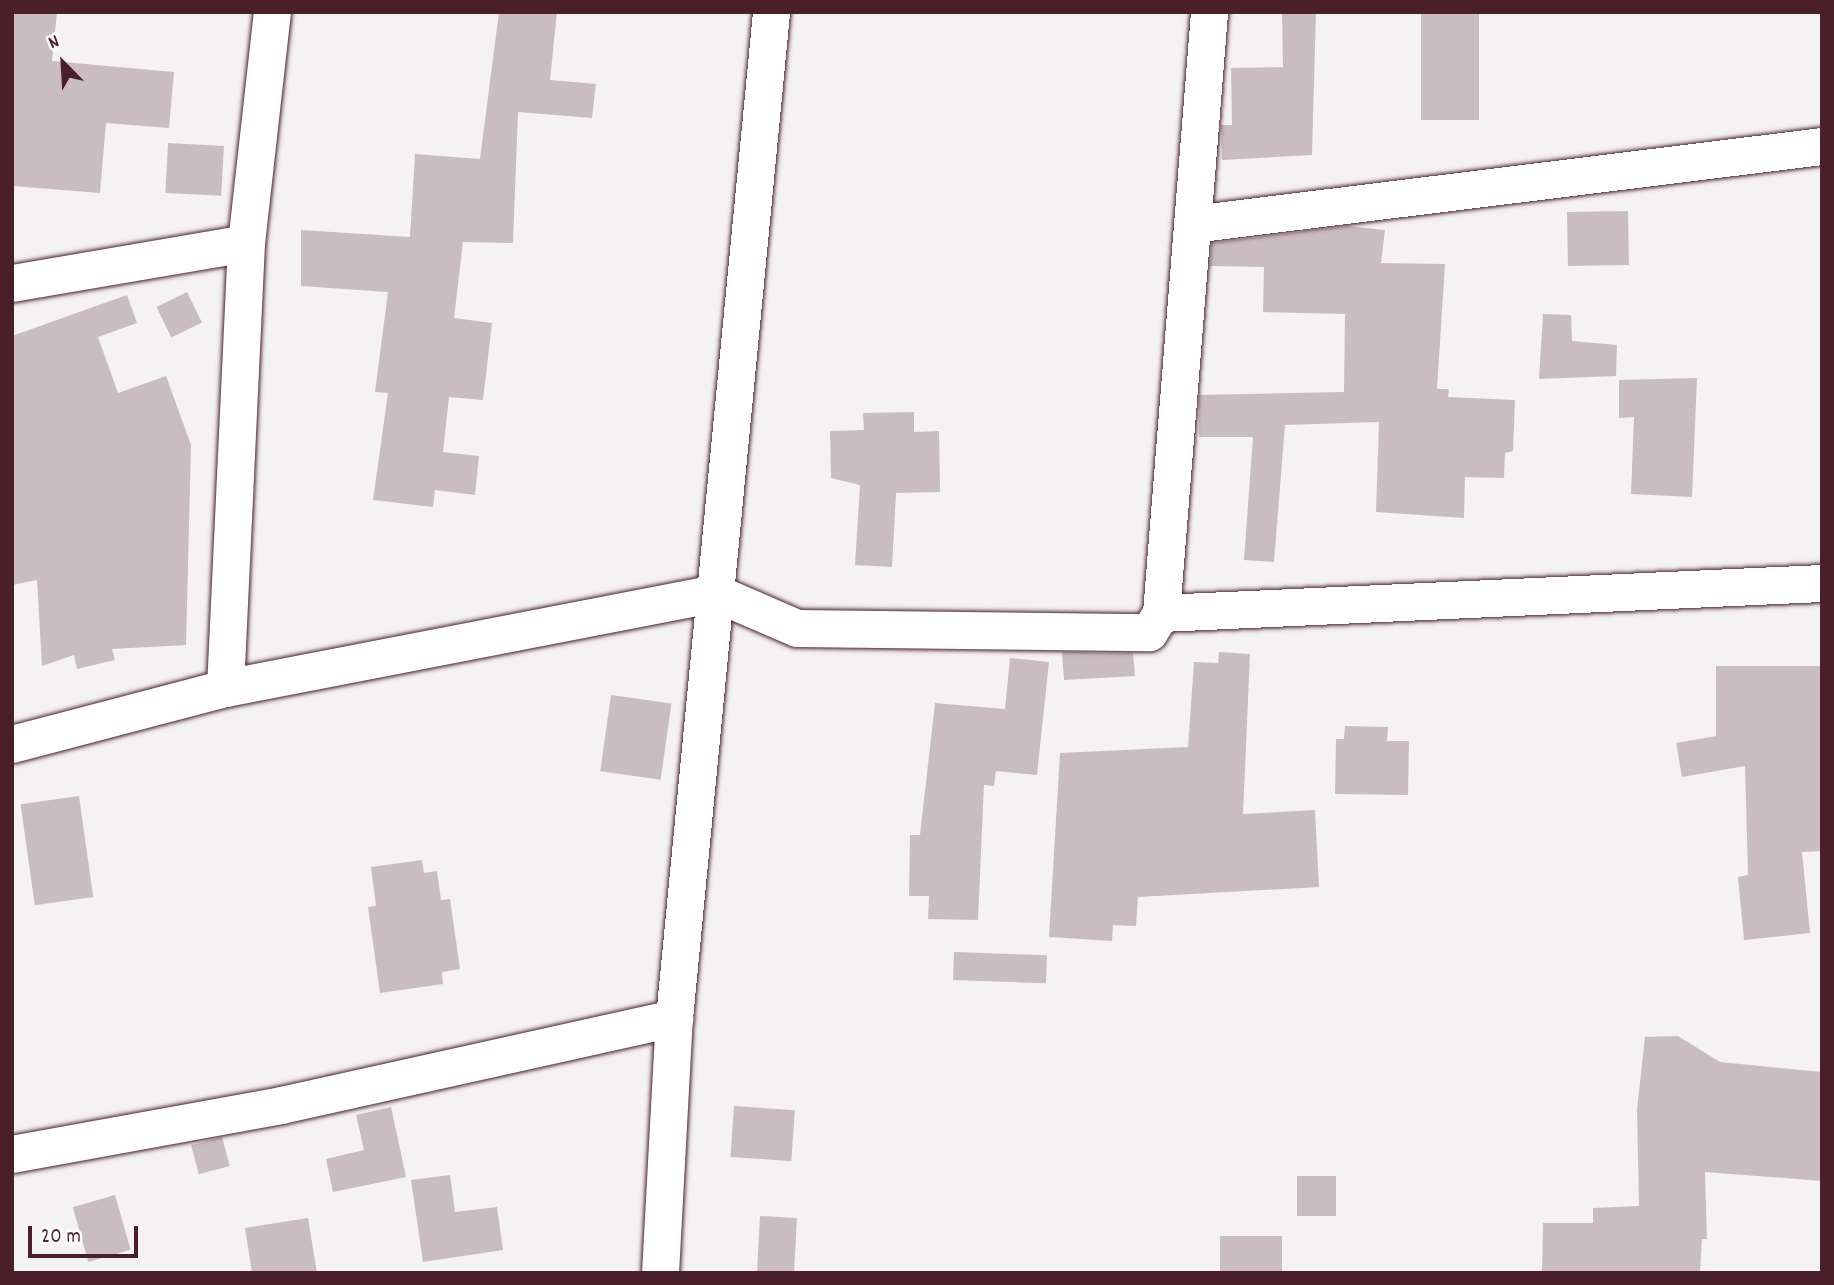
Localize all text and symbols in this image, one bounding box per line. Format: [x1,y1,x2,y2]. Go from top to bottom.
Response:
north arrow [28,28,98,98]
text: N [44,29,64,58]
scale bar [32,1212,142,1256]
text: 20 m [41,1223,81,1253]

